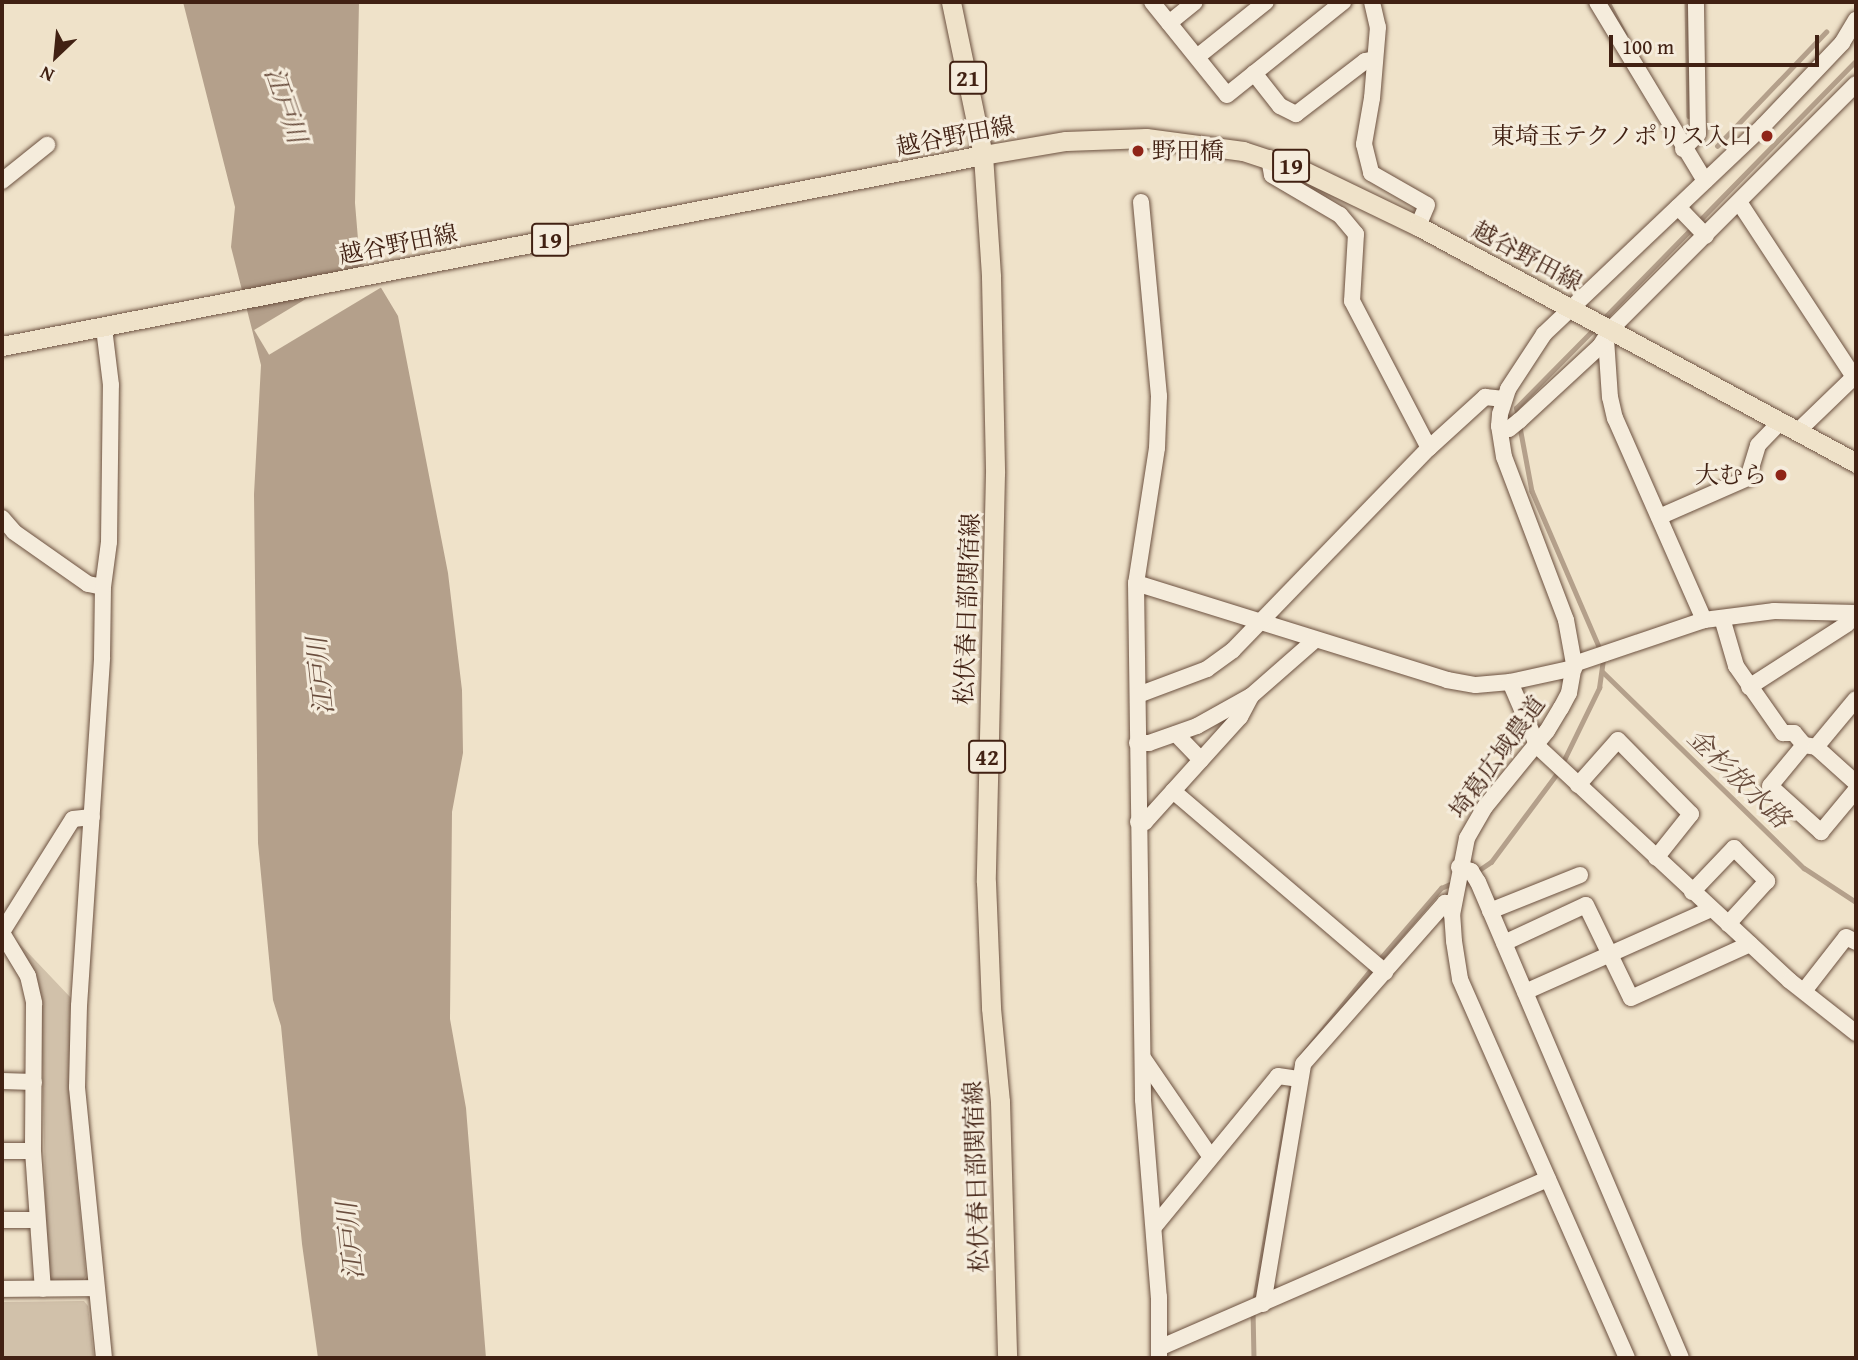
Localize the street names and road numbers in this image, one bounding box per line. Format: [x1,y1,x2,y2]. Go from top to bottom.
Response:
road number: 21 [949,58,987,97]
street label: 越谷野田線 [893,110,1017,162]
road number: 19 [1272,146,1310,186]
street label: 越谷野田線 [1467,215,1587,297]
street label: 越谷野田線 [336,218,460,270]
road number: 19 [531,220,569,260]
street label: 松伏春日部関宿線 [949,513,985,705]
street label: 埼葛広域農道 [1443,690,1551,824]
road number: 42 [968,737,1006,776]
street label: 松伏春日部関宿線 [958,1081,994,1273]

